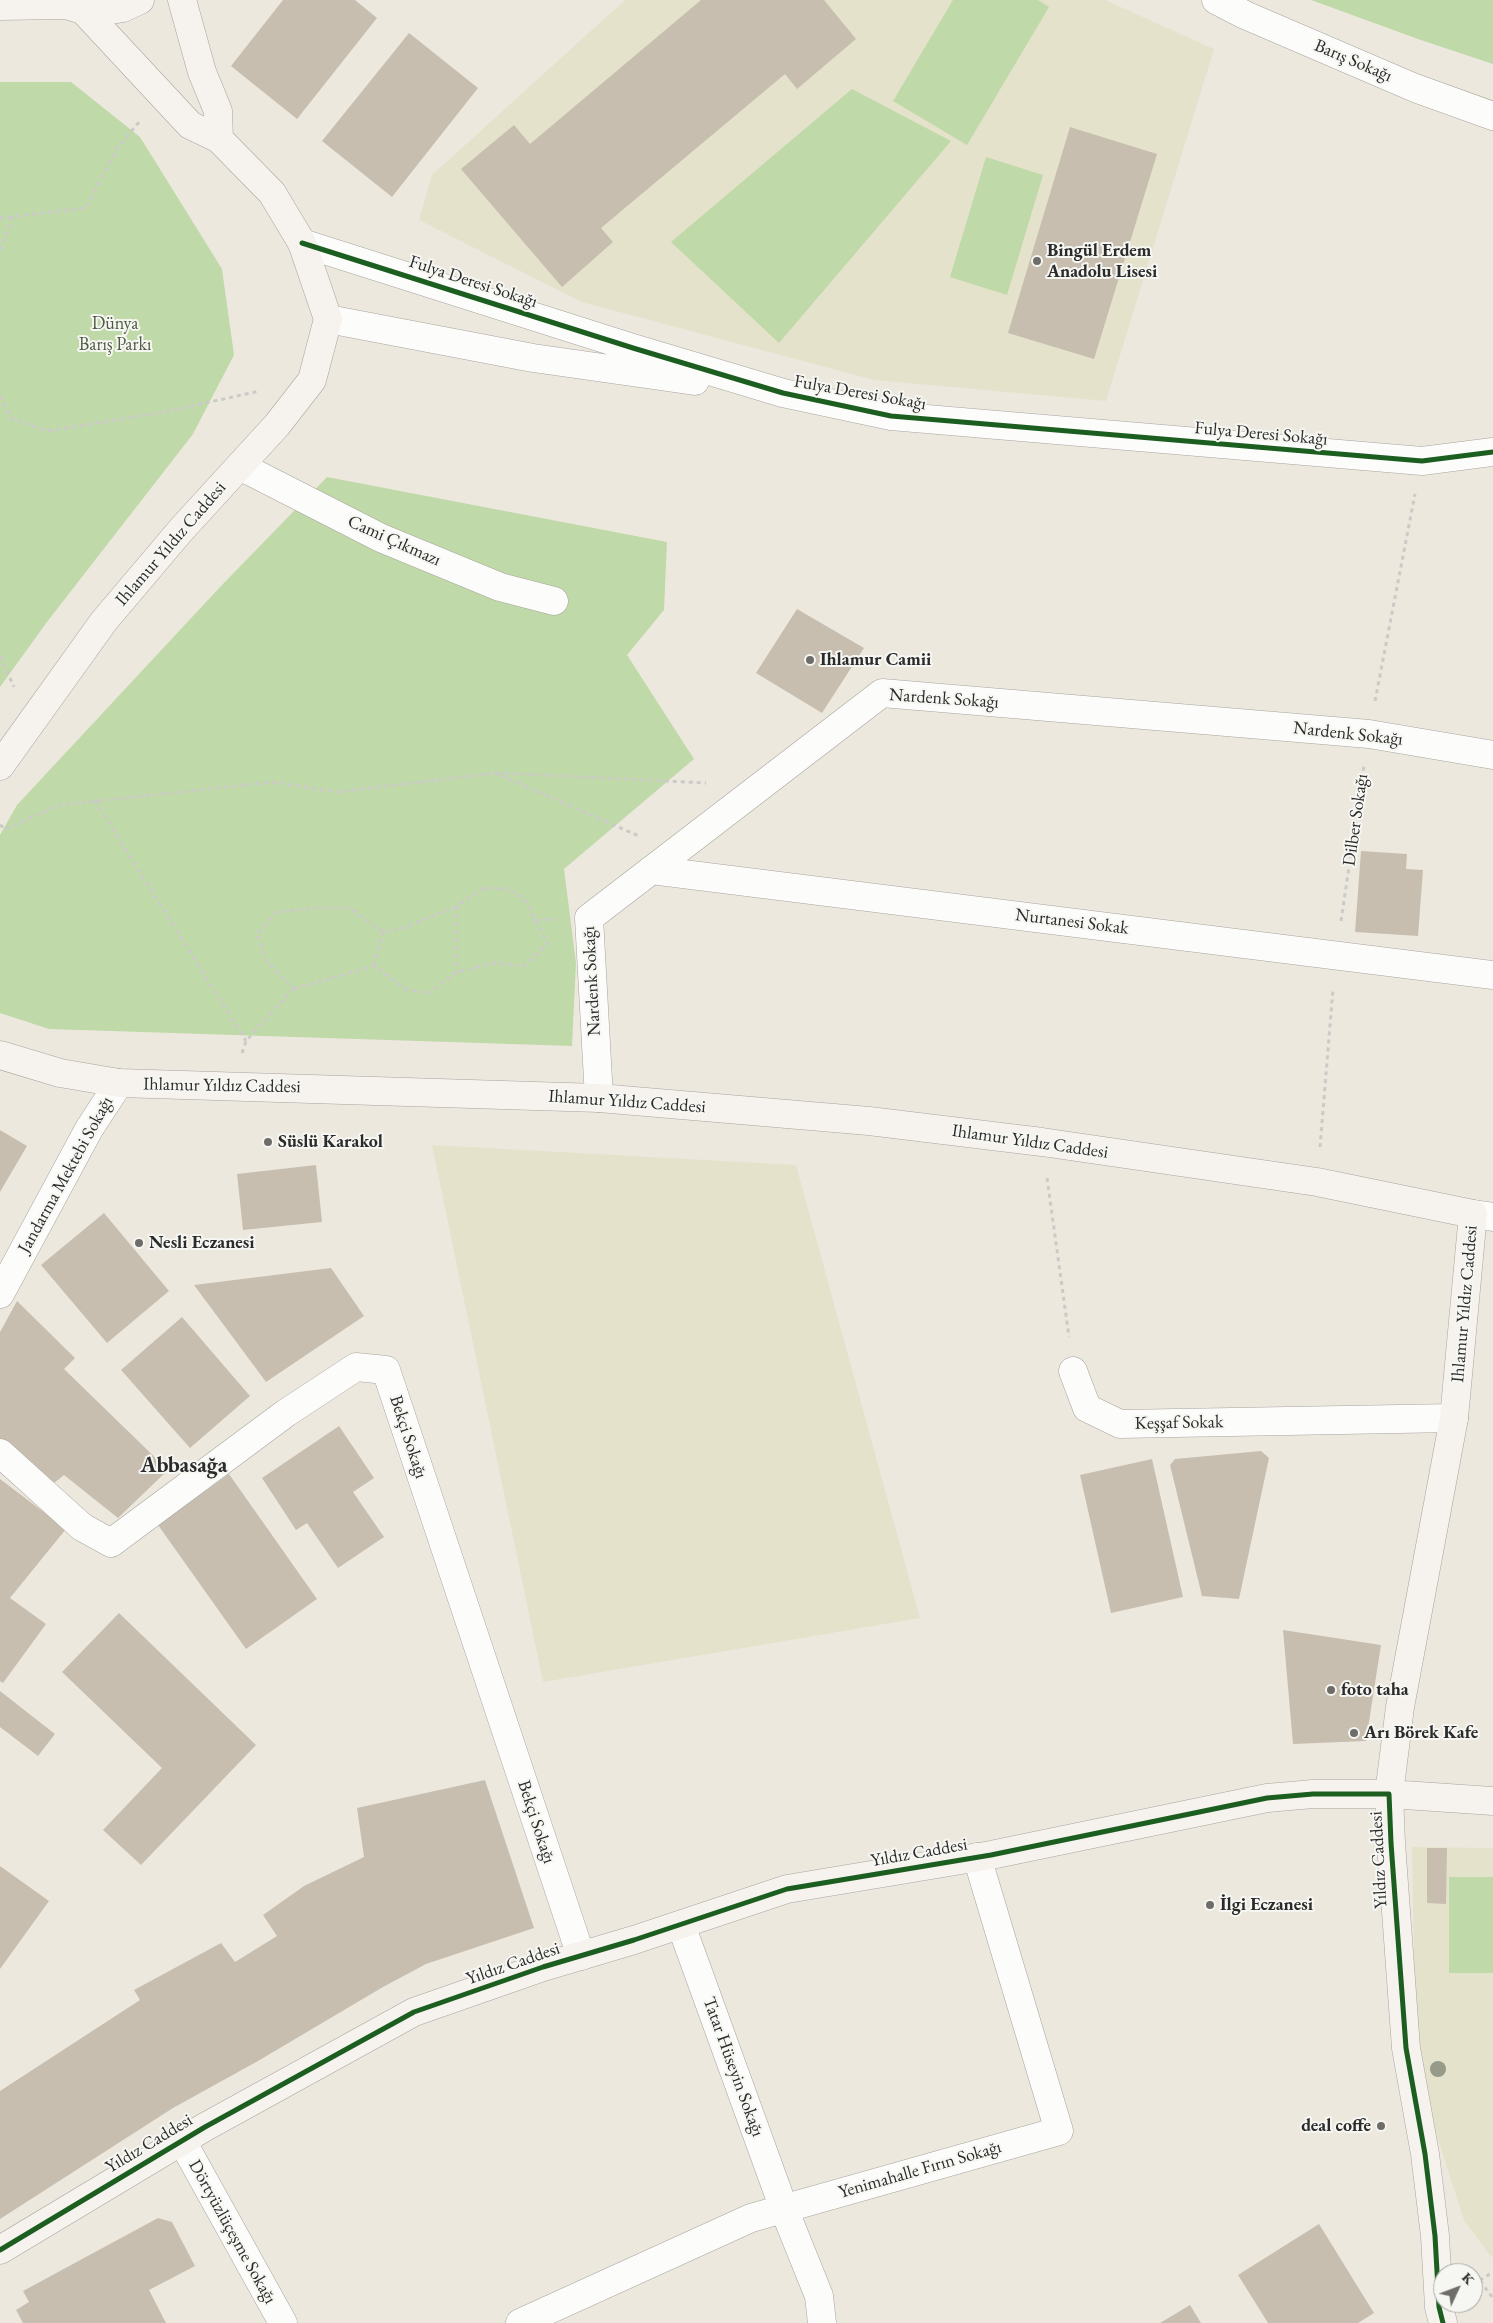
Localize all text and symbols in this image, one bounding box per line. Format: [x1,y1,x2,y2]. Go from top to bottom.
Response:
street label: Barış Sokağı [1311,35,1395,87]
place label: Bingül Erdem Anadolu Lisesi [1047,240,1157,282]
street label: Fulya Deresi Sokağı [406,251,540,313]
marker: Bingül Erdem Anadolu Lisesi [1031,255,1043,267]
park label: Dünya Barış Parkı [79,313,151,356]
street label: Fulya Deresi Sokağı [792,371,928,415]
street label: Fulya Deresi Sokağı [1193,417,1329,451]
street label: Ihlamur Yıldız Caddesi [111,477,231,611]
street label: Cami Çıkmazı [344,511,444,571]
place label: Ihlamur Camii [820,649,931,671]
marker: Ihlamur Camii [804,654,816,666]
street label: Nardenk Sokağı [888,684,1000,714]
street label: Nardenk Sokağı [1292,718,1404,750]
street label: Dilber Sokağı [1339,772,1373,868]
street label: Nurtanesi Sokak [1014,904,1130,940]
street label: Nardenk Sokağı [578,926,606,1036]
street label: Ihlamur Yıldız Caddesi [143,1074,301,1098]
street label: Ihlamur Yıldız Caddesi [548,1086,706,1118]
street label: Jandarma Mektebi Sokağı [14,1093,118,1257]
street label: Ihlamur Yıldız Caddesi [950,1120,1110,1164]
place label: Süslü Karakol [278,1131,383,1153]
marker: Süslü Karakol [262,1136,274,1148]
street label: Ihlamur Yıldız Caddesi [1447,1224,1483,1384]
place label: Nesli Eczanesi [149,1232,255,1254]
marker: Nesli Eczanesi [133,1237,145,1249]
street label: Bekçi Sokağı [384,1393,432,1481]
street label: Keşşaf Sokak [1135,1411,1223,1435]
district label: Abbasağa [141,1453,227,1479]
place label: foto taha [1341,1679,1409,1701]
marker: foto taha [1325,1684,1337,1696]
place label: Arı Börek Kafe [1364,1722,1478,1744]
marker: Arı Börek Kafe [1348,1727,1360,1739]
street label: Bekçi Sokağı [512,1778,560,1866]
street label: Yıldız Caddesi [1366,1811,1392,1909]
street label: Yıldız Caddesi [869,1834,969,1872]
place label: İlgi Eczanesi [1220,1894,1313,1916]
marker: İlgi Eczanesi [1204,1899,1216,1911]
street label: Yıldız Caddesi [463,1938,563,1990]
street label: Tatar Hüseyin Sokağı [698,1994,768,2140]
street label: Yıldız Caddesi [102,2110,196,2178]
place label: deal coffe [1301,2115,1371,2137]
marker: deal coffe [1375,2120,1387,2132]
street label: Yenimahalle Fırın Sokağı [836,2136,1004,2204]
street label: Dörtyüzlüçeşme Sokağı [183,2156,281,2308]
north arrow [1433,2263,1483,2313]
text: K [1458,2268,1478,2288]

